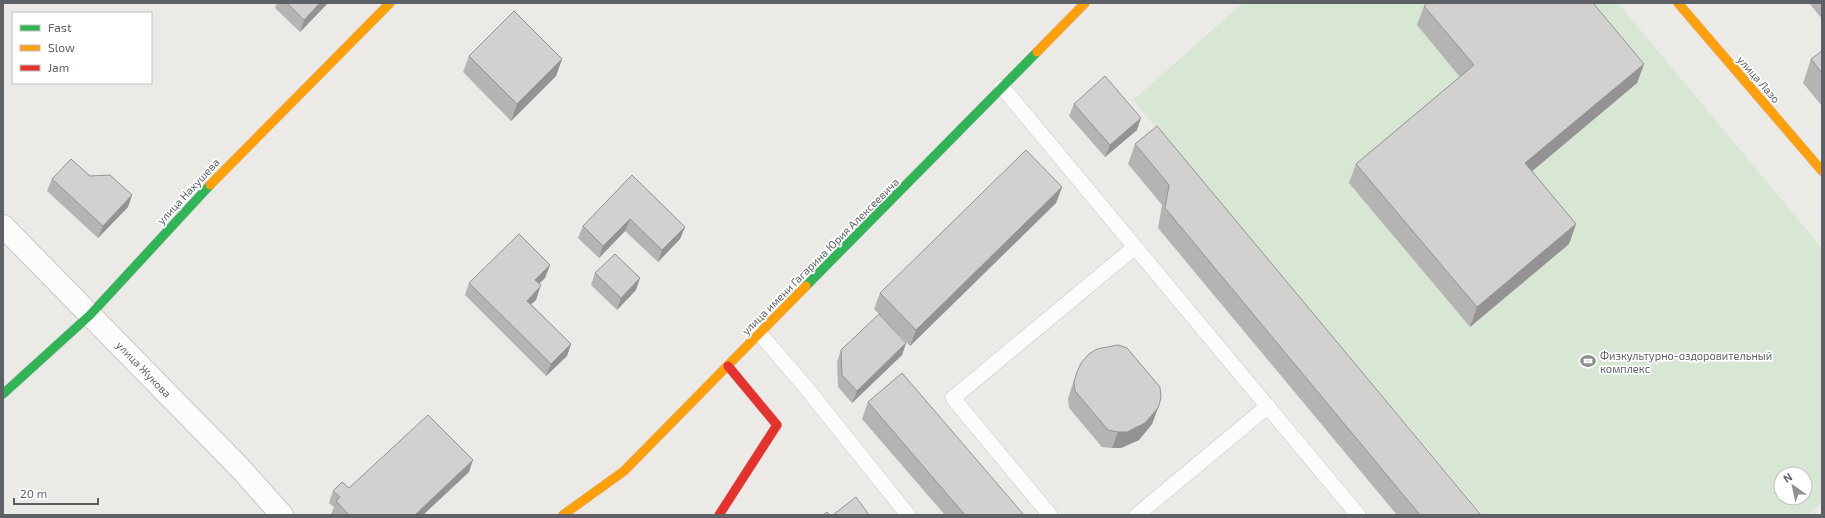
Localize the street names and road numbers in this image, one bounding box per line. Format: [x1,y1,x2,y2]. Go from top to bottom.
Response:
street label: улица Лазо [1734,53,1783,106]
street label: улица Нахушева [154,155,223,227]
street label: улица имени Гагарина Юрия Алексеевича [739,175,902,338]
street label: улица Жукова [113,338,174,401]

